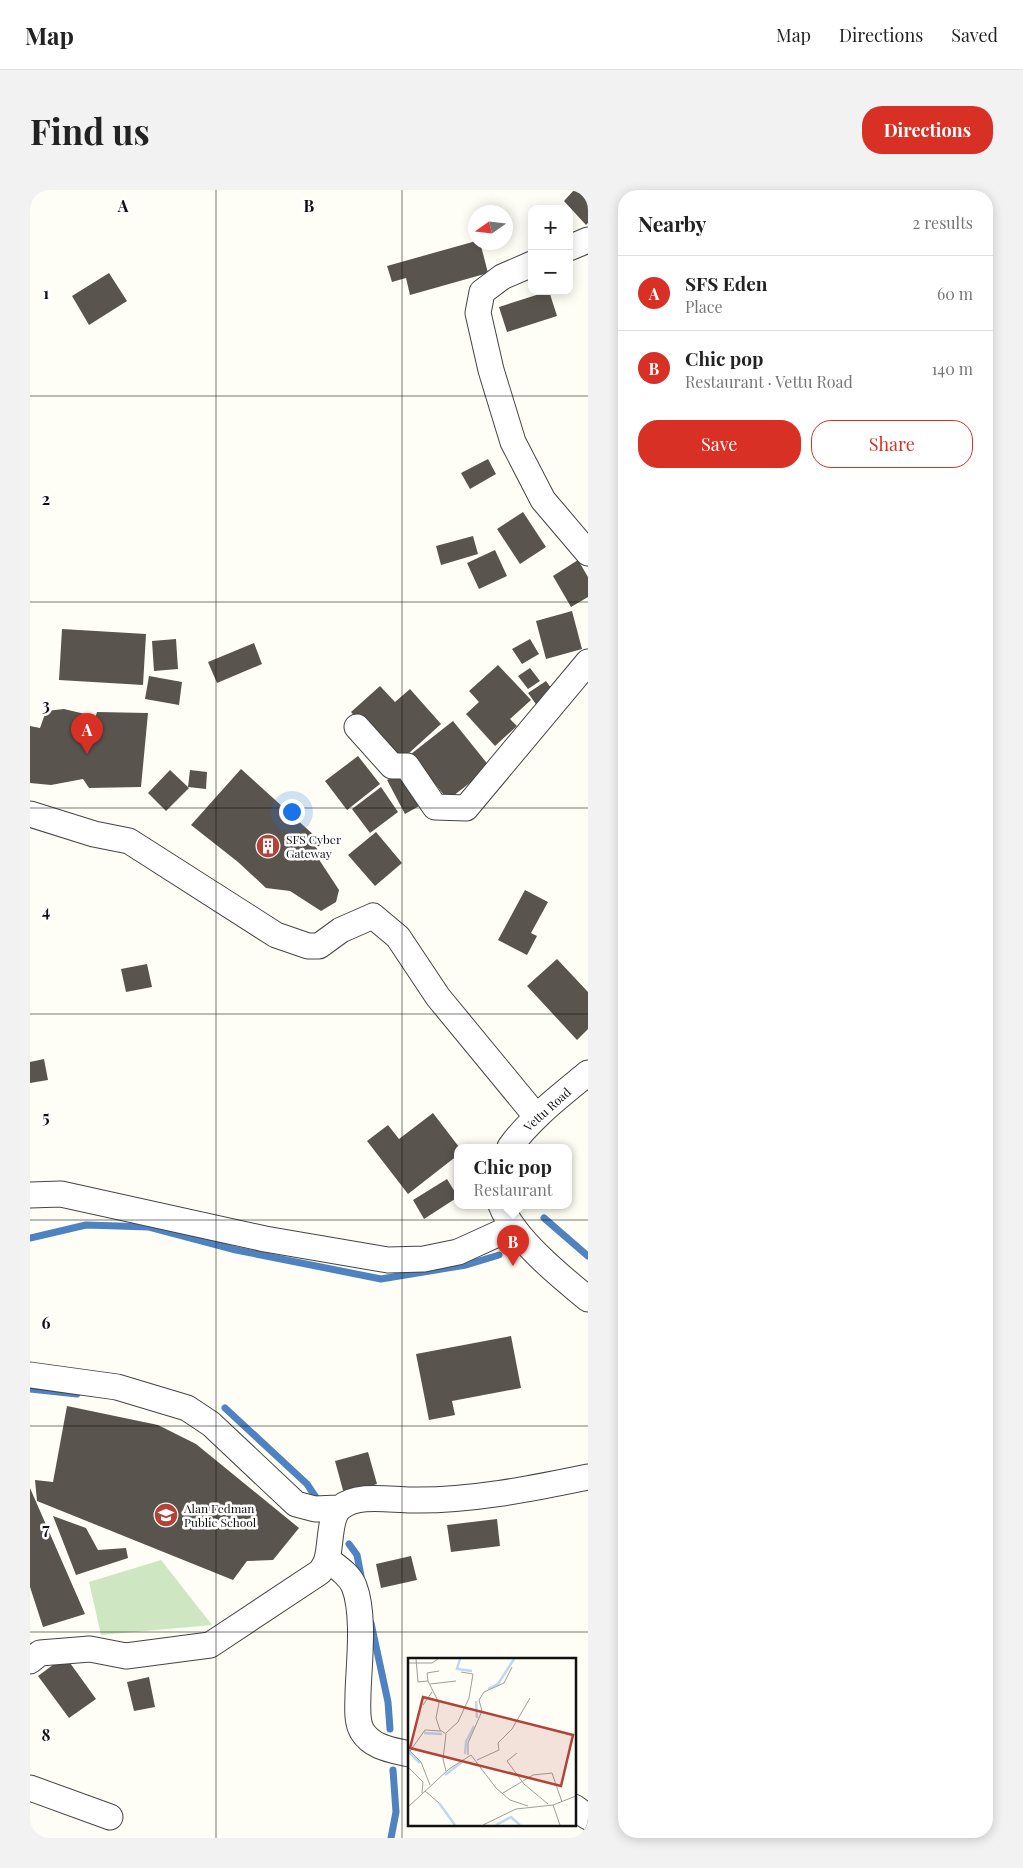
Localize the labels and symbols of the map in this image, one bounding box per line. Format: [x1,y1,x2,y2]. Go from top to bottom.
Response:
text: A [117,195,129,216]
text: B [304,195,315,216]
north arrow [468,205,513,250]
text: 1 [43,282,49,303]
text: 2 [42,488,50,509]
text: 3 [42,694,50,715]
pin: A [71,713,103,754]
your location [279,799,305,825]
place label: SFS Cyber Gateway [286,831,342,861]
building icon: SFS Cyber Gateway [255,833,281,859]
text: 4 [42,900,50,921]
street label: Vettu Road [519,1084,574,1135]
text: 5 [42,1106,50,1127]
pin: B [497,1225,529,1266]
text: 6 [42,1312,51,1333]
place label: Alan Fedman Public School [183,1500,257,1530]
school or university icon: Alan Fedman Public School [153,1502,179,1528]
text: 7 [42,1518,50,1539]
inset map [408,1658,576,1826]
text: 8 [42,1724,51,1745]

